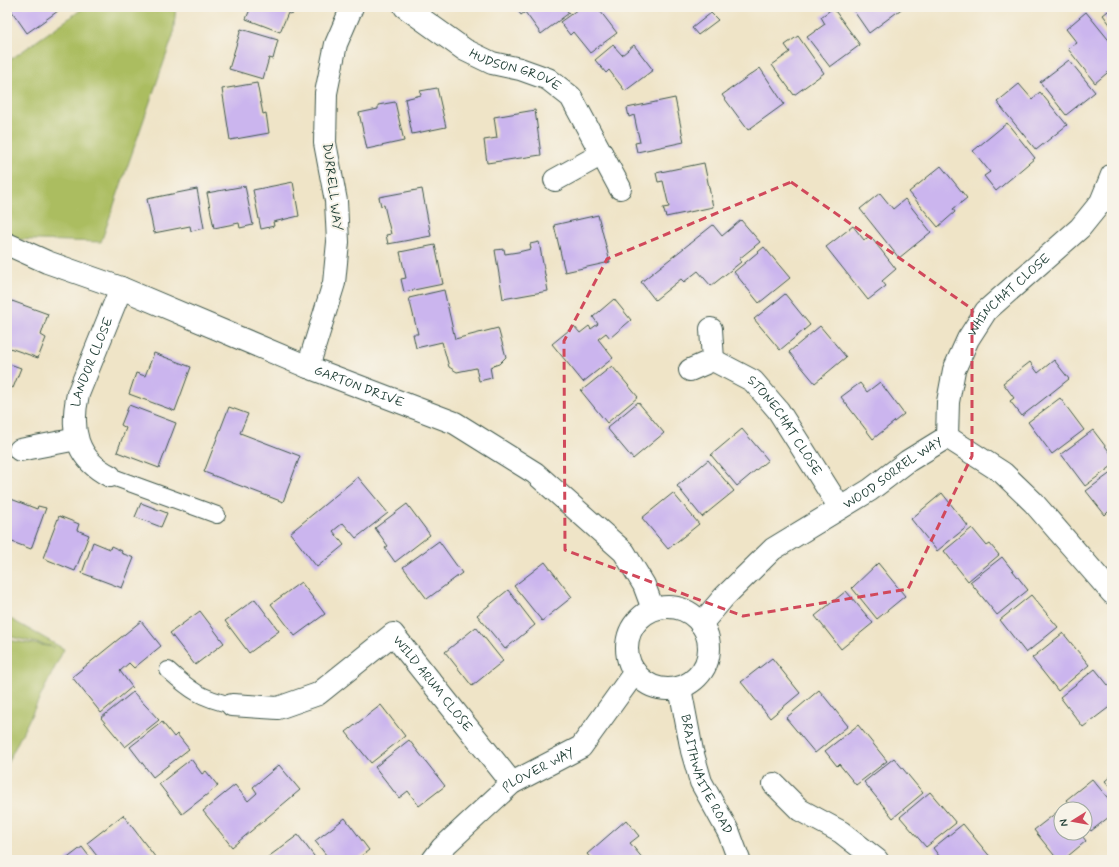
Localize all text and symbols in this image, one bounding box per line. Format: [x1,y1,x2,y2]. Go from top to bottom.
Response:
street label: HUDSON GROVE [466,45,565,95]
street label: DURRELL WAY [318,142,346,233]
street label: WHINCHAT CLOSE [963,250,1054,340]
street label: LANDOR CLOSE [67,314,117,408]
street label: GARTON DRIVE [312,362,407,411]
street label: STONECHAT CLOSE [745,371,826,479]
street label: WOOD SORREL WAY [840,433,946,513]
street label: WILD ARUM CLOSE [389,632,476,735]
street label: BRAITHWAITE ROAD [677,713,737,837]
street label: PLOVER WAY [499,743,577,796]
north arrow [1053,801,1093,841]
text: N [1057,818,1072,828]

